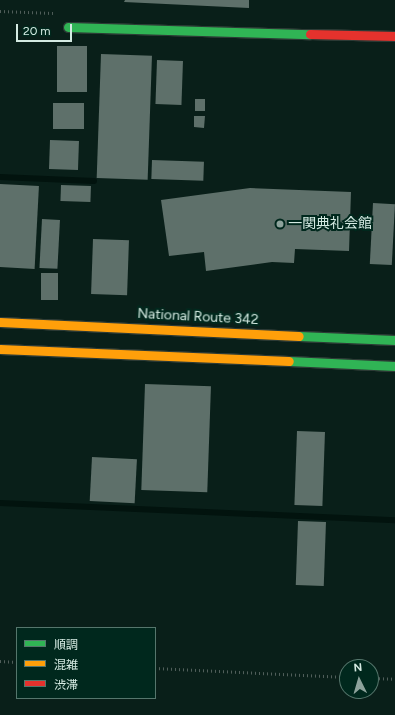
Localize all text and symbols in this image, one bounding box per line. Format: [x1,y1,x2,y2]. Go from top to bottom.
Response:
scale bar [18,16,74,42]
text: 20 m [23,24,51,38]
place label: 一関典礼会館 [288,216,372,232]
marker: 一関典礼会館 [275,219,285,229]
street label: National Route 342 [137,305,259,329]
legend [16,627,156,699]
text: 順調 [54,638,78,652]
text: 混雑 [54,658,78,672]
north arrow [339,659,379,699]
text: N [353,661,363,674]
text: 渋滞 [54,678,78,692]

